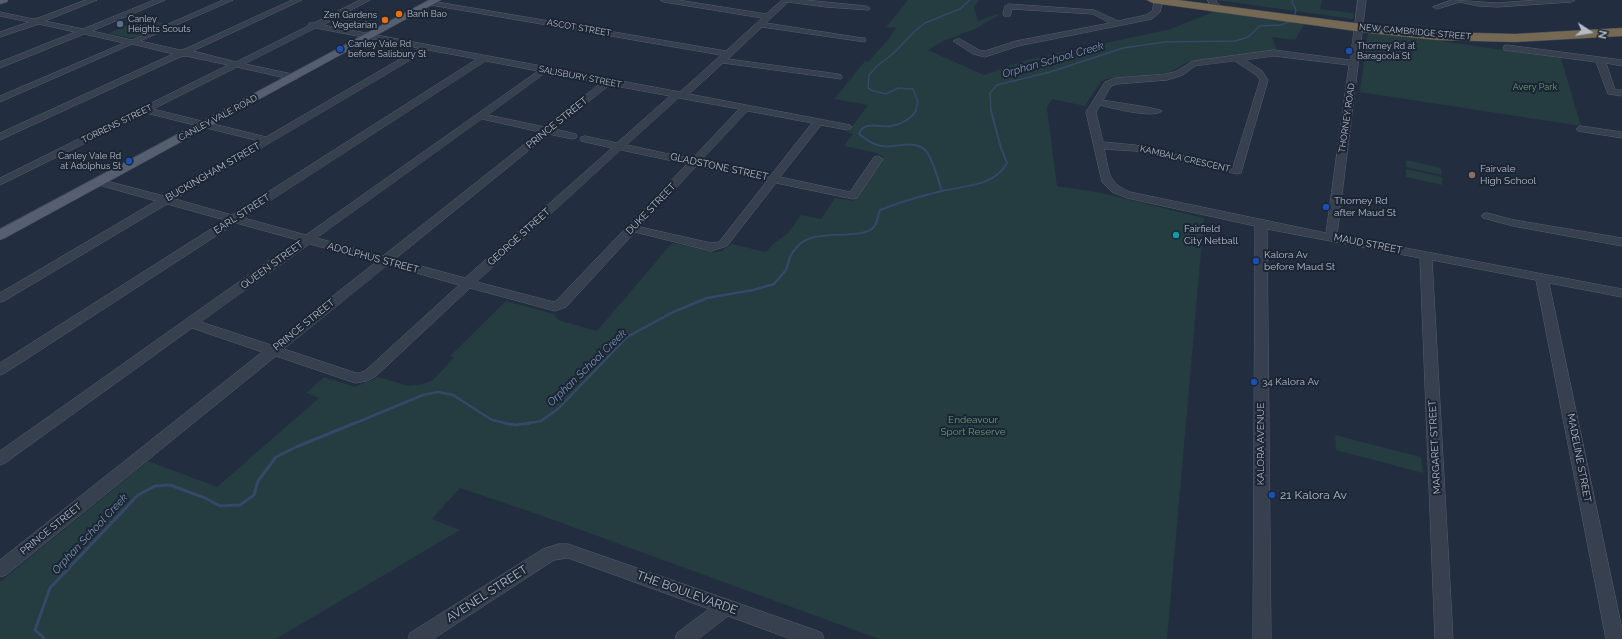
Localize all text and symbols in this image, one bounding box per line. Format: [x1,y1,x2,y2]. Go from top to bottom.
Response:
marker: Banh Bao [394,9,404,19]
place label: Banh Bao [407,9,447,19]
place label: Zen Gardens Vegetarian [324,10,377,31]
north arrow [1570,12,1610,52]
place label: Canley Heights Scouts [128,14,191,35]
marker: Zen Gardens Vegetarian [380,15,390,25]
street label: ASCOT STREET [546,17,612,39]
marker: Canley Heights Scouts [115,19,125,29]
street label: NEW CAMBRIDGE STREET [1359,22,1471,42]
text: N [1595,29,1609,40]
place label: Canley Vale Rd before Salisbury St [348,39,426,60]
water label: Orphan School Creek [1001,39,1105,81]
place label: Thorney Rd at Baragoola St [1357,41,1415,62]
marker: Canley Vale Rd before Salisbury St [335,44,345,54]
marker: Thorney Rd at Baragoola St [1344,46,1354,56]
street label: SALISBURY STREET [538,64,622,90]
street label: THORNEY ROAD [1337,82,1357,154]
park label: Avery Park [1513,82,1557,92]
street label: CANLEY VALE ROAD [177,93,259,143]
street label: PRINCE STREET [524,95,590,151]
street label: TORRENS STREET [80,102,154,146]
street label: BUCKINGHAM STREET [164,140,262,204]
street label: KAMBALA CRESCENT [1139,143,1231,175]
place label: Canley Vale Rd at Adolphus St [58,151,121,172]
street label: GLADSTONE STREET [669,151,769,183]
marker: Canley Vale Rd at Adolphus St [124,156,134,166]
place label: Fairvale High School [1480,163,1536,186]
marker: Fairvale High School [1467,170,1477,180]
street label: DUKE STREET [624,181,678,237]
street label: EARL STREET [212,191,272,237]
place label: Thorney Rd after Maud St [1334,195,1396,218]
marker: Thorney Rd after Maud St [1321,202,1331,212]
street label: GEORGE STREET [485,206,553,268]
place label: Fairfield City Netball [1184,223,1238,246]
marker: Fairfield City Netball [1171,230,1181,240]
street label: MAUD STREET [1333,231,1403,257]
street label: QUEEN STREET [238,238,306,292]
street label: ADOLPHUS STREET [326,240,420,276]
place label: Kalora Av before Maud St [1264,249,1335,272]
marker: Kalora Av before Maud St [1251,256,1261,266]
street label: PRINCE STREET [271,297,337,353]
water label: Orphan School Creek [545,327,629,409]
place label: 34 Kalora Av [1262,376,1319,388]
marker: 34 Kalora Av [1249,377,1259,387]
street label: MARGARET STREET [1427,400,1443,494]
street label: KALORA AVENUE [1255,403,1267,485]
street label: MADELINE STREET [1564,412,1594,504]
park label: Endeavour Sport Reserve [940,414,1006,438]
place label: 21 Kalora Av [1280,488,1347,502]
marker: 21 Kalora Av [1267,490,1277,500]
water label: Orphan School Creek [49,491,131,577]
street label: PRINCE STREET [18,501,84,557]
street label: AVENEL STREET [444,562,530,626]
street label: THE BOULEVARDE [635,568,739,618]

